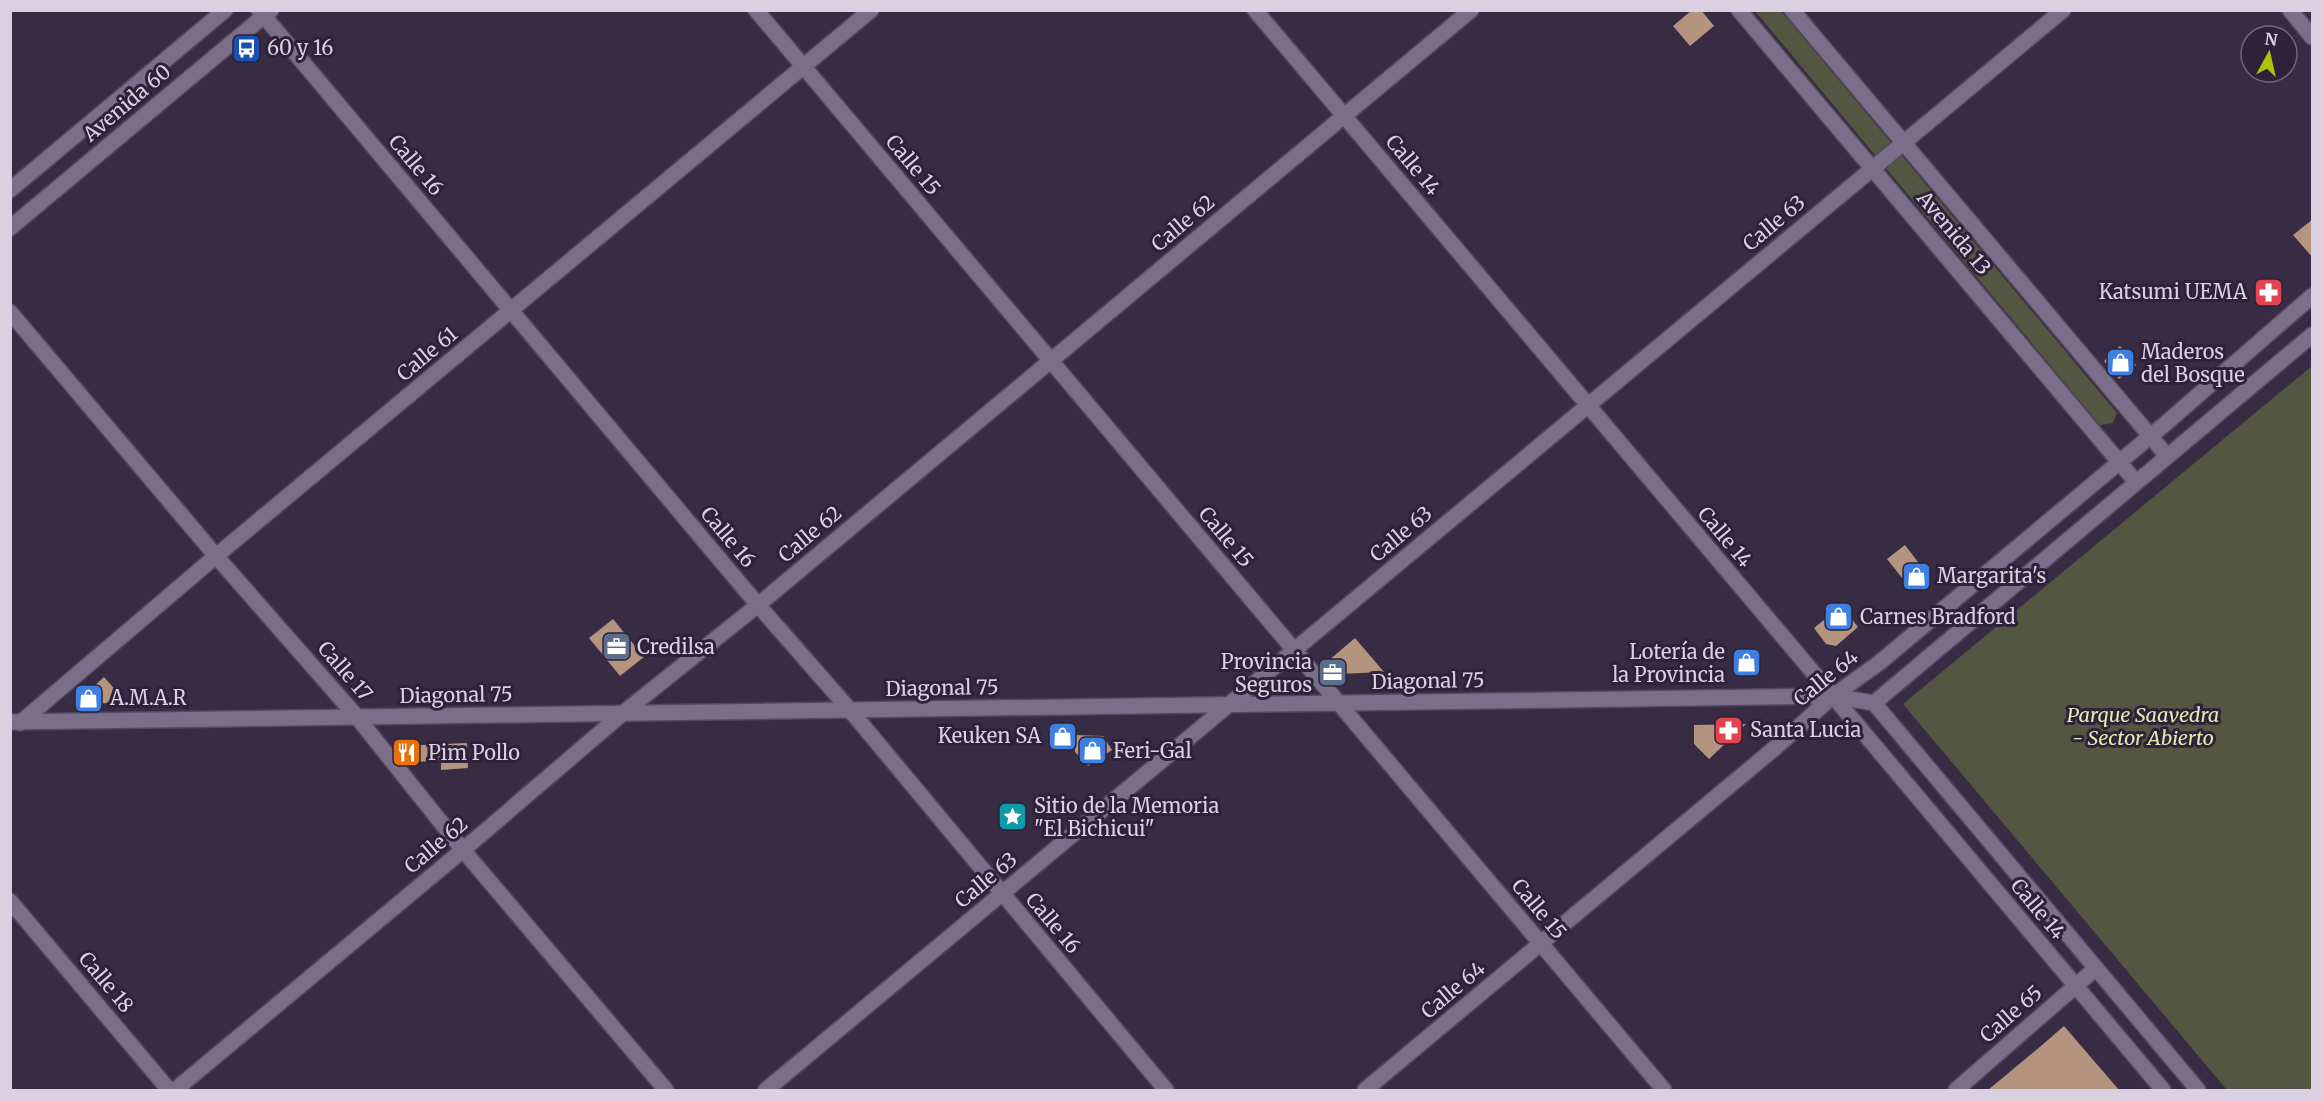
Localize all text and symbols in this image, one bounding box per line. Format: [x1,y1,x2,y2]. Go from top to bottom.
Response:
north arrow [2239,24,2299,84]
text: N [2263,28,2279,50]
bus stop icon: 60 y 16 [230,32,262,64]
place label: 60 y 16 [267,35,333,60]
street label: Avenida 60 [77,59,176,147]
street label: Calle 16 [384,129,449,200]
street label: Calle 15 [881,129,946,200]
street label: Calle 14 [1381,129,1446,200]
street label: Avenida 13 [1911,185,1997,280]
street label: Calle 62 [1146,189,1219,256]
street label: Calle 63 [1737,189,1810,256]
pharmacy icon: Katsumi UEMA [2252,276,2284,308]
place label: Katsumi UEMA [2099,279,2248,304]
street label: Calle 61 [391,321,462,386]
place label: Maderos del Bosque [2141,339,2245,387]
shop icon: Maderos del Bosque [2104,347,2136,379]
street label: Calle 62 [773,500,846,567]
street label: Calle 63 [1364,500,1437,567]
street label: Calle 16 [696,501,761,572]
street label: Calle 15 [1194,501,1259,572]
street label: Calle 14 [1693,501,1758,572]
shop icon: Margarita's [1900,560,1932,592]
place label: Margarita's [1937,563,2046,588]
shop icon: Carnes Bradford [1823,601,1855,633]
place label: Carnes Bradford [1860,604,2016,629]
office icon: Credilsa [600,631,632,663]
place label: Credilsa [637,634,715,659]
street label: Calle 17 [313,636,378,706]
place label: Lotería de la Provincia [1612,639,1725,687]
street label: Calle 64 [1788,644,1863,711]
shop icon: Lotería de la Provincia [1730,647,1762,679]
place label: Provincia Seguros [1221,649,1312,697]
office icon: Provincia Seguros [1317,657,1349,689]
street label: Diagonal 75 [1371,667,1485,694]
street label: Diagonal 75 [885,674,999,701]
street label: Diagonal 75 [399,681,513,708]
shop icon: A.M.A.R [73,682,105,714]
place label: A.M.A.R [109,685,186,710]
park label: Parque Saavedra - Sector Abierto [2067,702,2219,750]
pharmacy icon: Santa Lucia [1713,714,1745,746]
place label: Santa Lucia [1750,717,1861,742]
shop icon: Keuken SA [1046,720,1078,752]
place label: Keuken SA [938,723,1042,748]
shop icon: Feri-Gal [1076,735,1108,767]
restaurant icon: Pim Pollo [391,737,423,769]
place label: Feri-Gal [1113,738,1192,763]
place label: Pim Pollo [428,740,520,765]
place label: Sitio de la Memoria "El Bichicui" [1034,793,1219,841]
place icon: Sitio de la Memoria "El Bichicui" [997,801,1029,833]
street label: Calle 62 [399,811,472,878]
street label: Calle 63 [949,846,1022,913]
street label: Calle 15 [1507,873,1572,944]
street label: Calle 14 [2006,873,2071,944]
street label: Calle 16 [1021,887,1086,958]
street label: Calle 18 [74,946,139,1017]
street label: Calle 64 [1416,956,1490,1024]
street label: Calle 65 [1974,980,2047,1048]

